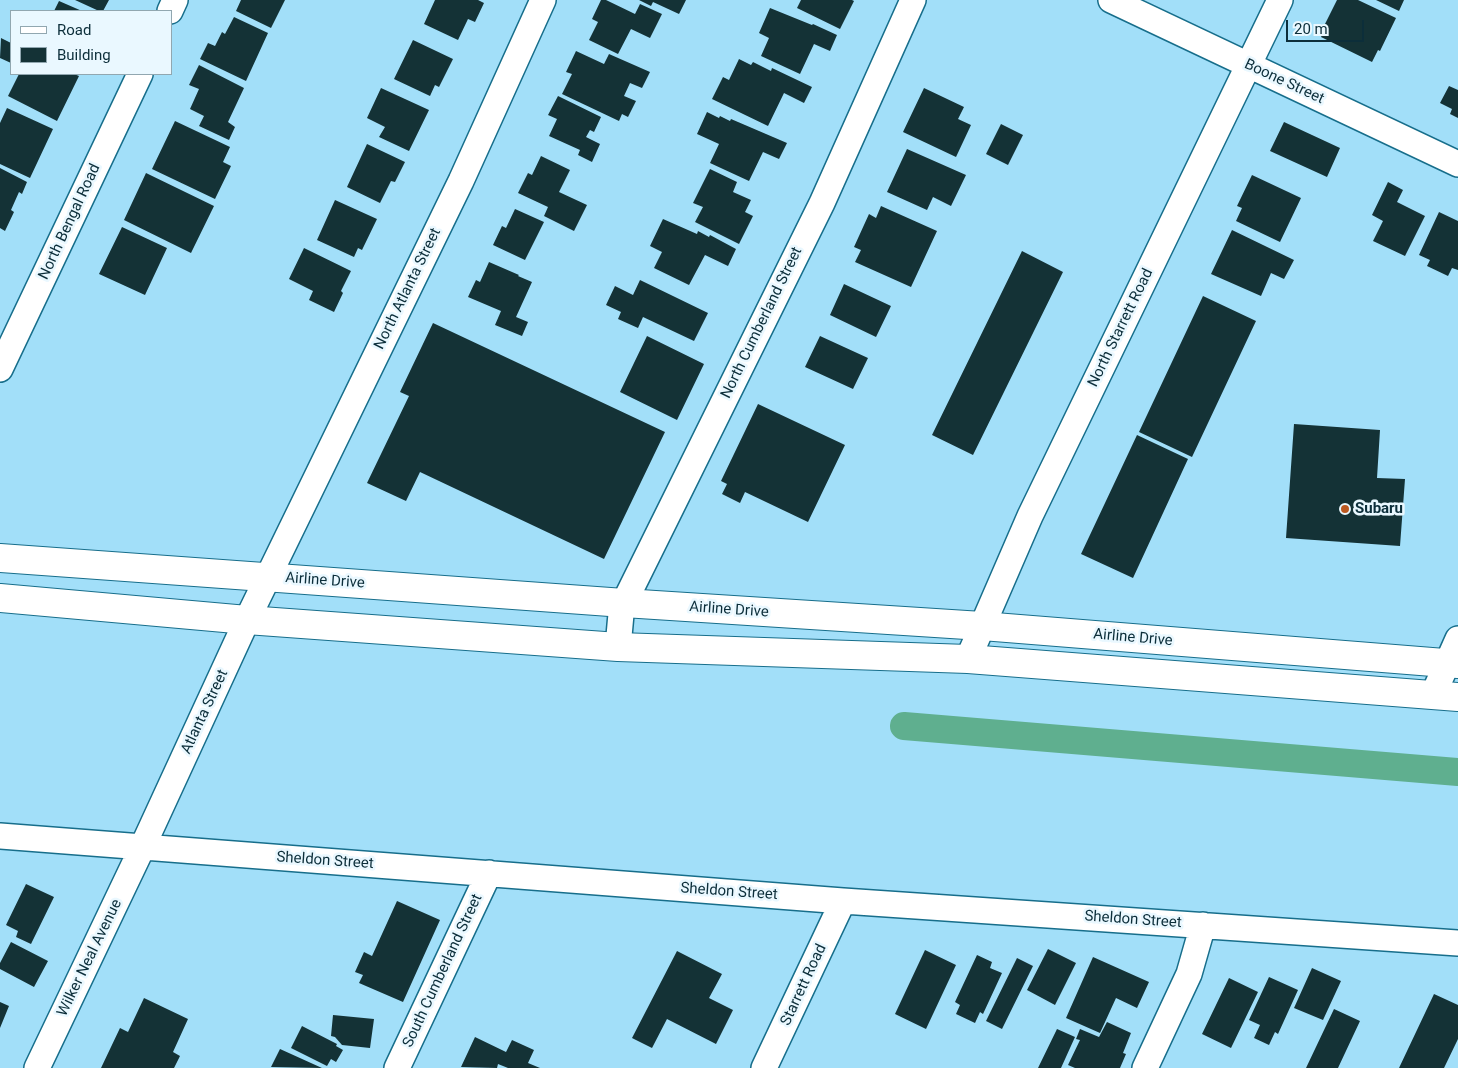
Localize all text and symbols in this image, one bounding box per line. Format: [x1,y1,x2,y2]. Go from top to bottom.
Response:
legend [10,10,172,75]
scale bar [1288,10,1366,42]
text: 20 m [1294,20,1328,38]
text: Road [57,21,91,39]
text: Building [57,46,111,64]
street label: Boone Street [1241,56,1327,108]
street label: North Bengal Road [35,161,105,283]
street label: North Atlanta Street [371,225,445,353]
street label: North Cumberland Street [718,244,806,402]
street label: North Starrett Road [1085,266,1157,390]
place label: Subaru [1355,500,1403,518]
marker: Subaru [1339,503,1351,515]
street label: Airline Drive [285,569,365,593]
street label: Airline Drive [689,598,769,622]
street label: Airline Drive [1093,626,1173,650]
street label: Atlanta Street [178,667,232,757]
street label: Sheldon Street [276,849,374,873]
street label: Sheldon Street [680,880,778,904]
street label: South Cumberland Street [400,891,486,1051]
street label: Wilker Neal Avenue [54,897,126,1019]
street label: Sheldon Street [1084,908,1182,932]
street label: Starrett Road [777,941,831,1029]

